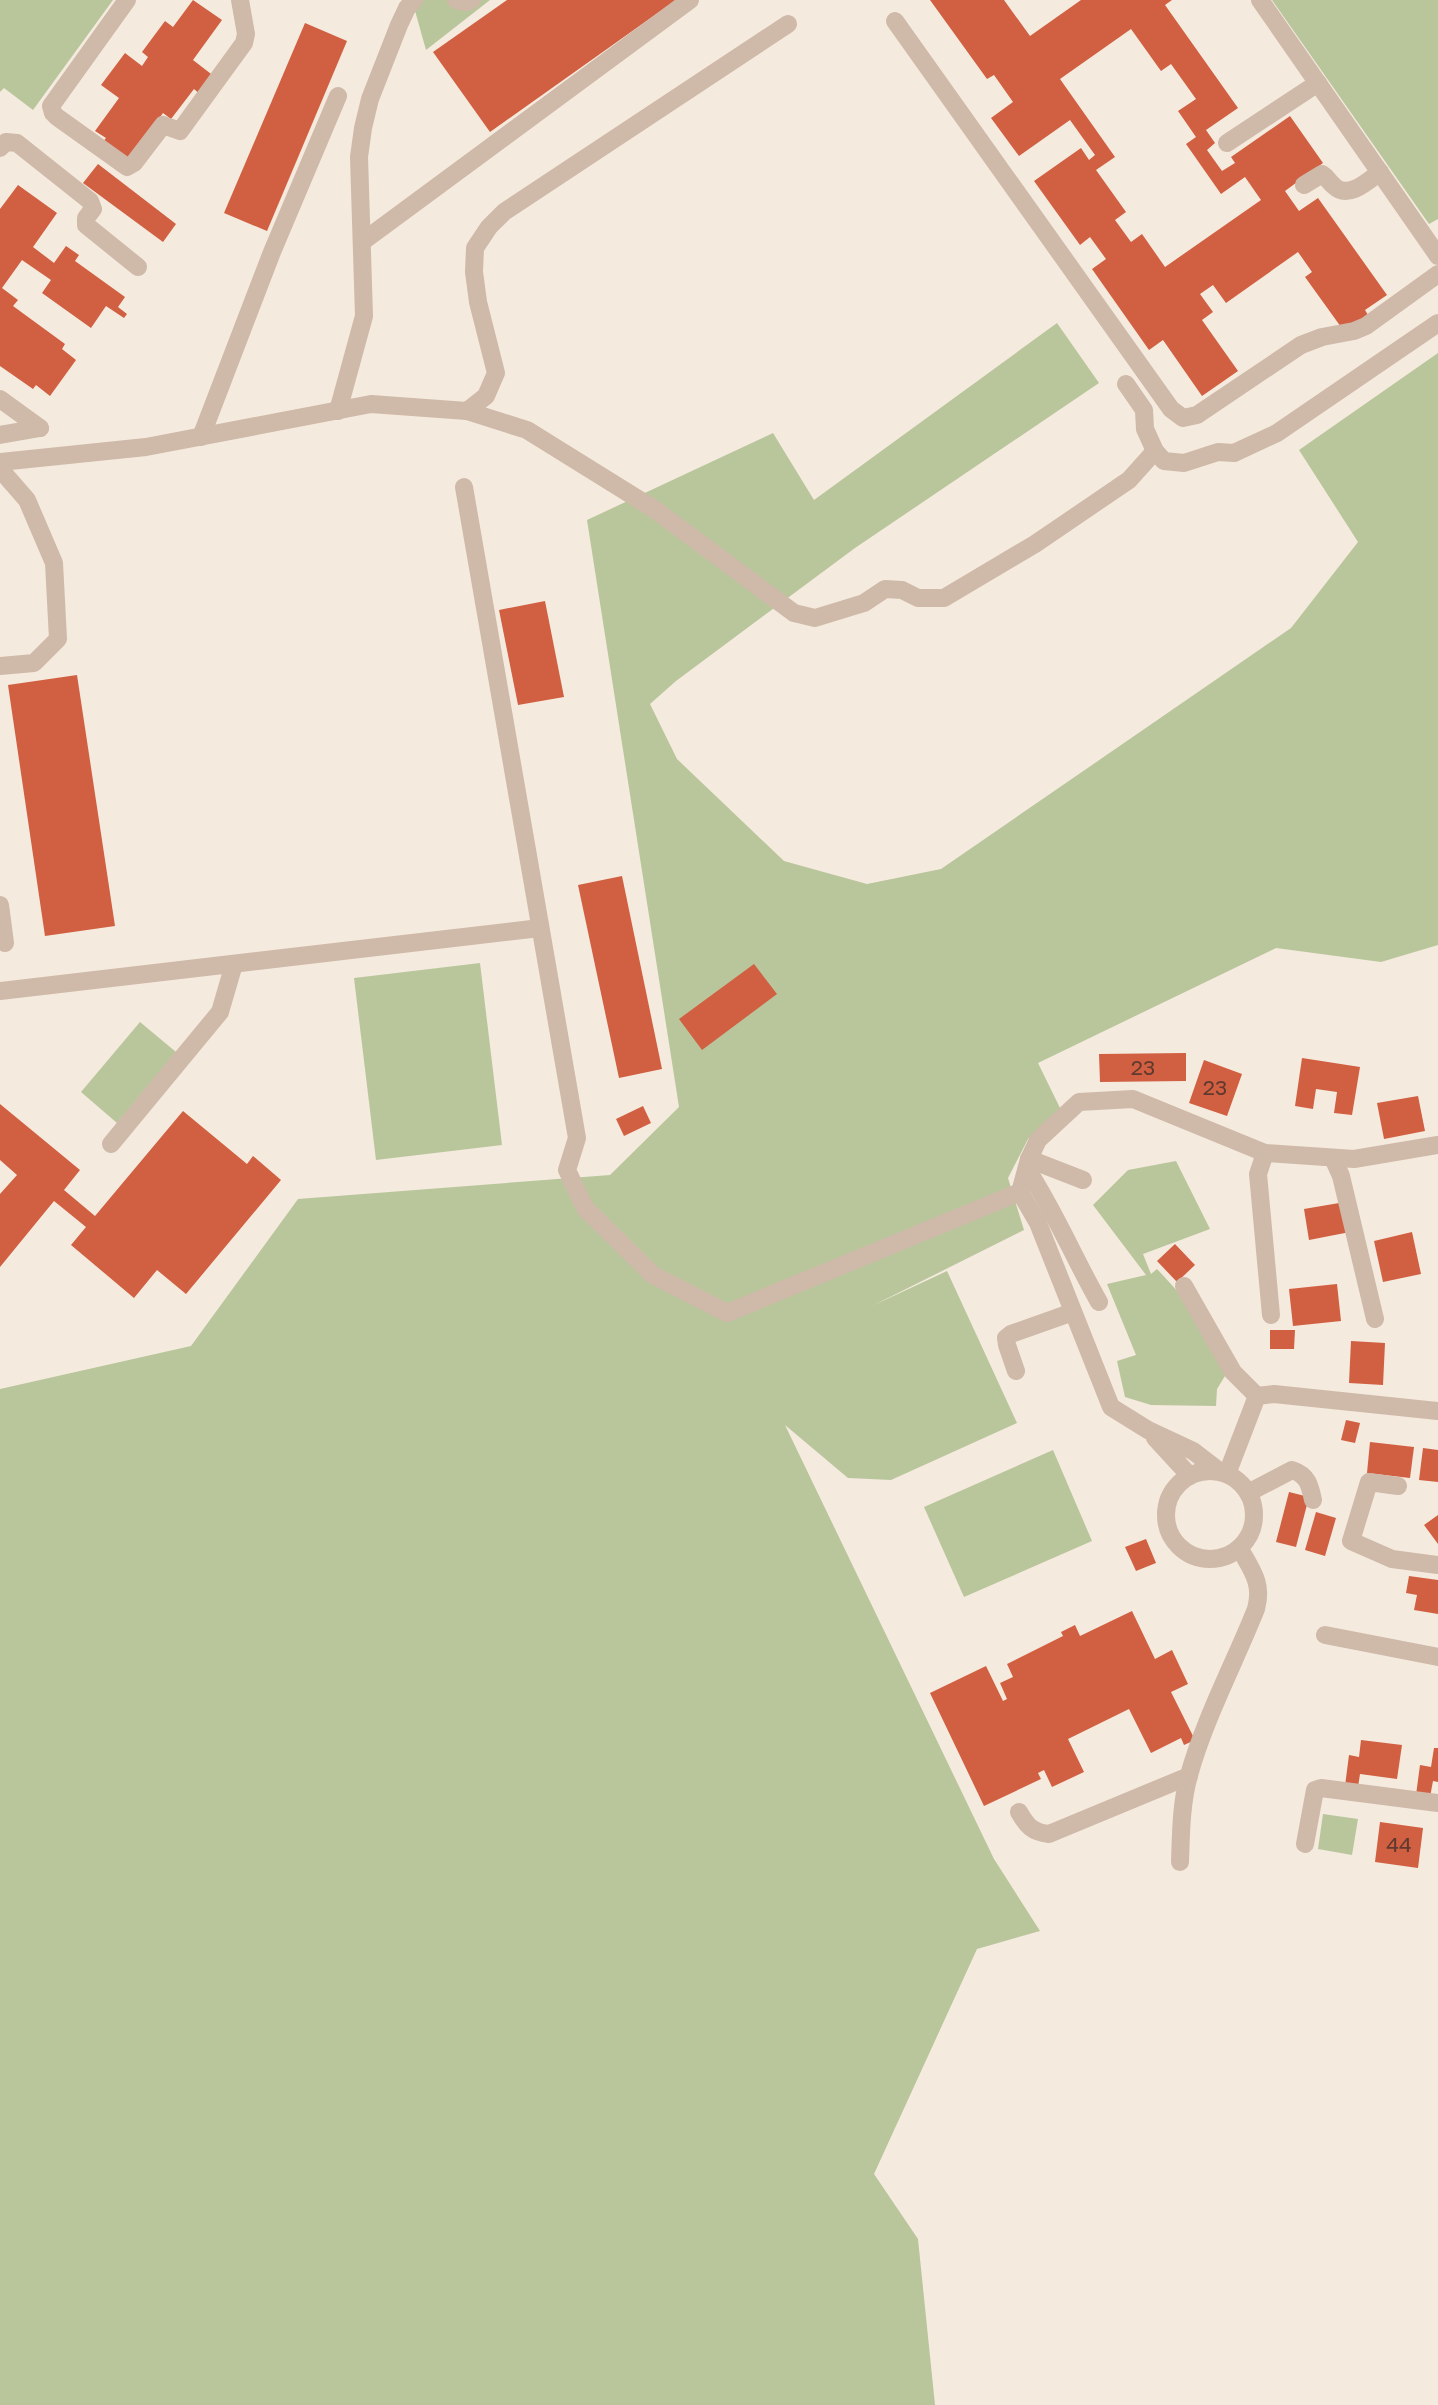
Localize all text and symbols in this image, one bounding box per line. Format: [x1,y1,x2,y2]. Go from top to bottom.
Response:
house number: 23 [1131,1054,1155,1080]
house number: 23 [1203,1074,1227,1100]
house number: 44 [1386,1831,1412,1857]

